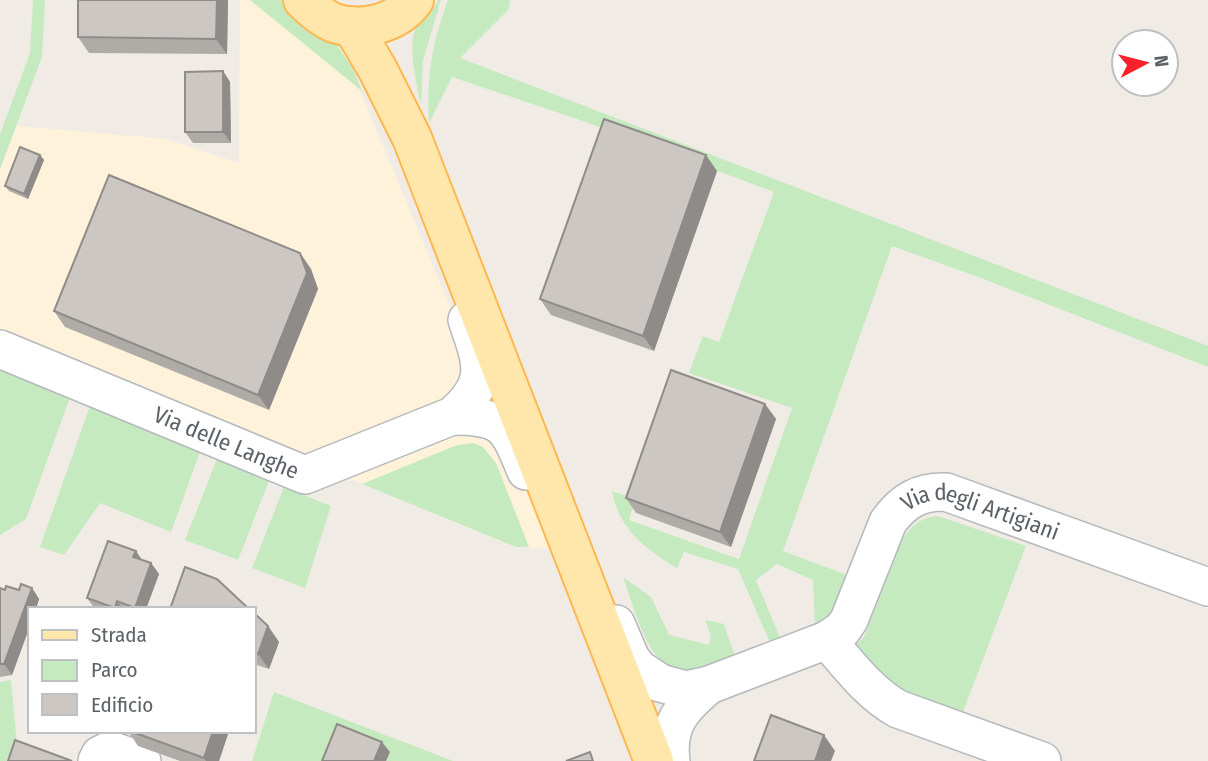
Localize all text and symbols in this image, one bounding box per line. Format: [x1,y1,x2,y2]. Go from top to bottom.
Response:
north arrow [1110,28,1180,98]
text: N [1149,54,1173,68]
street label: Via delle Langhe [150,400,303,485]
street label: Via degli Artigiani [895,478,1063,546]
legend [28,607,256,733]
text: Strada [91,622,147,648]
text: Parco [91,657,138,683]
text: Edificio [91,692,153,718]

